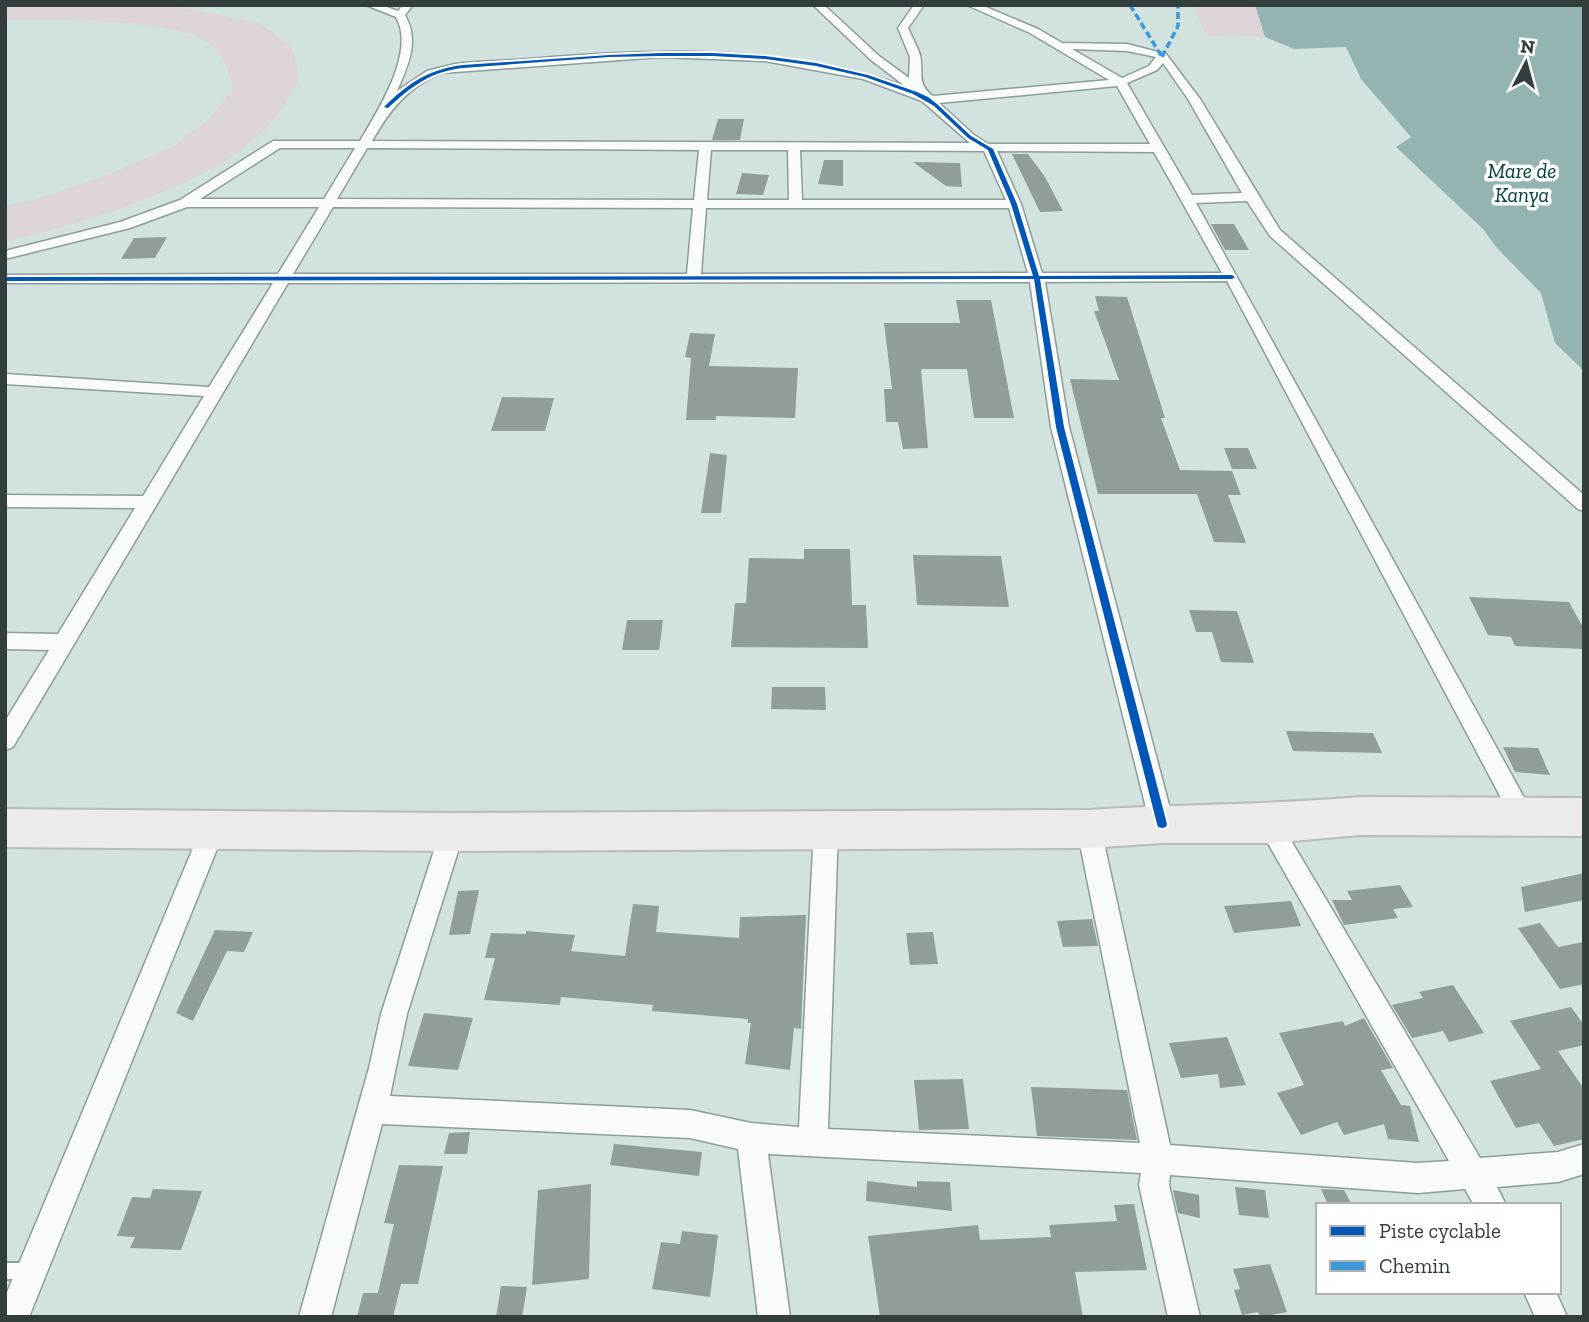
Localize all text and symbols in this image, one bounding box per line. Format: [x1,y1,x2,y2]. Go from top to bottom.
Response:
north arrow [1491,28,1561,98]
text: N [1519,34,1536,59]
water label: Mare de Kanya [1488,158,1556,207]
legend [1316,1203,1561,1294]
text: Piste cyclable [1379,1218,1501,1243]
text: Chemin [1379,1253,1450,1278]

